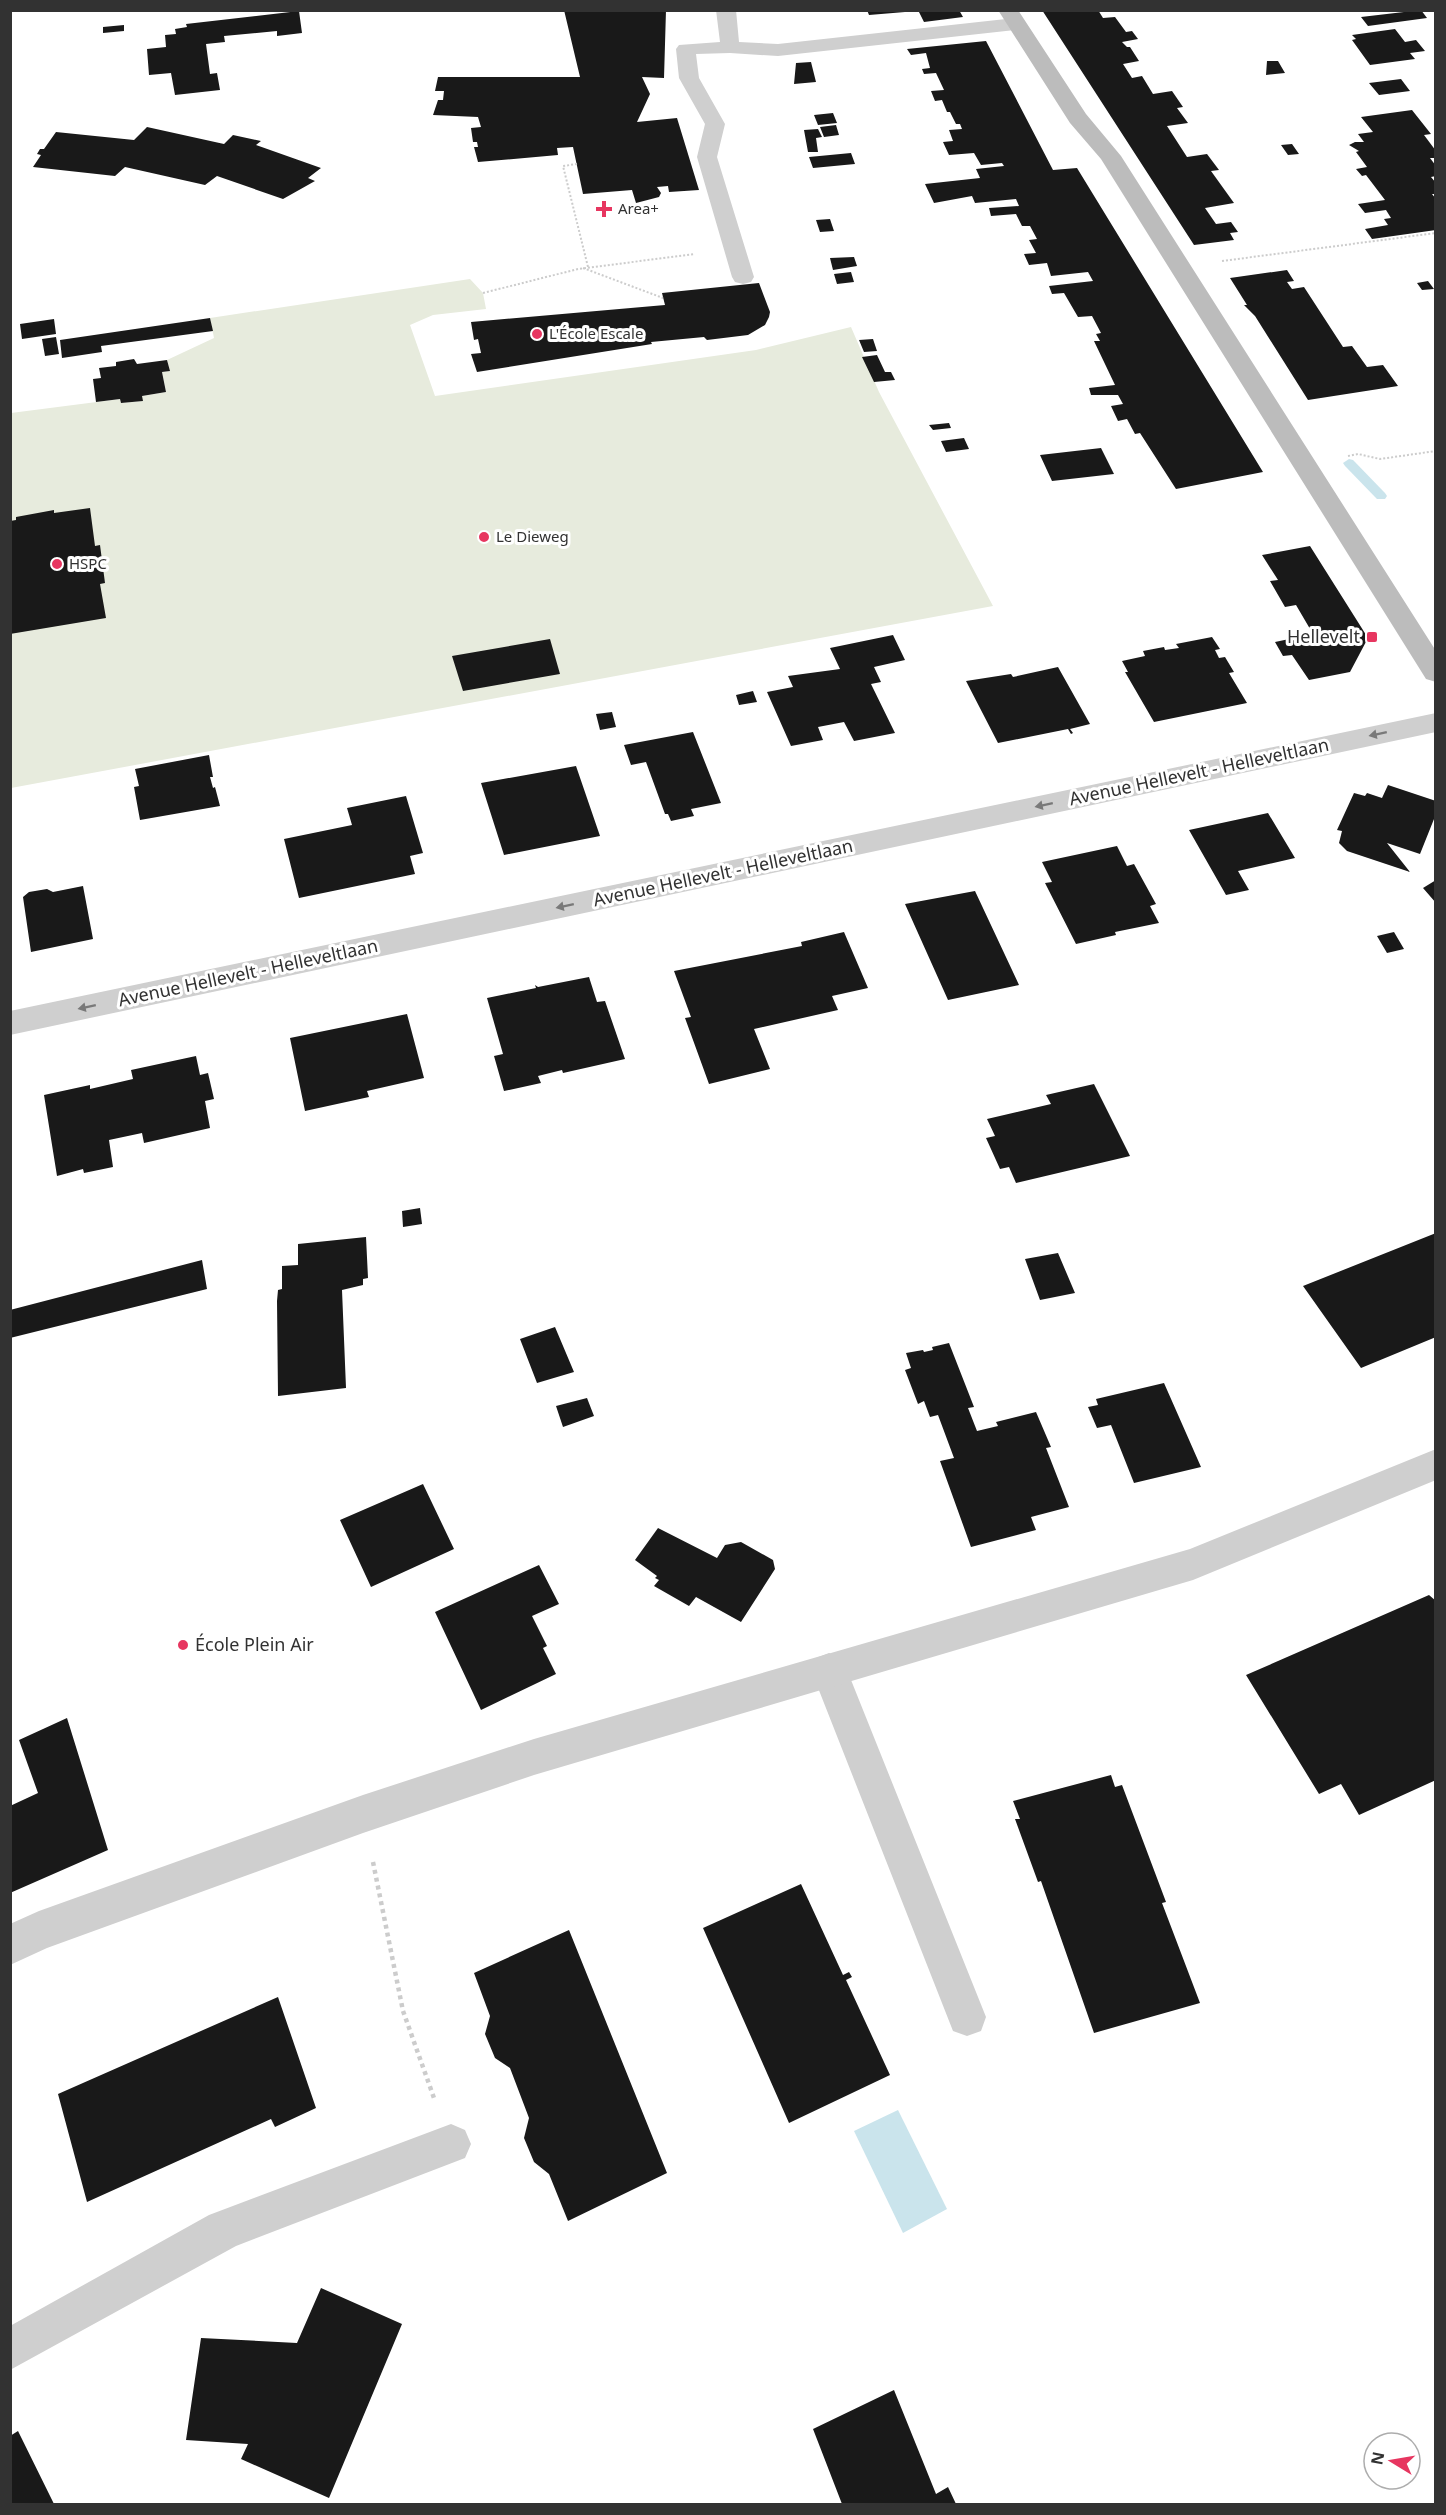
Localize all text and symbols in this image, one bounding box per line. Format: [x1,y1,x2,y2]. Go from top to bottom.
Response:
place label: Area+ [618,198,659,218]
marker: Area+ [595,200,613,218]
place label: L'École Escale [549,323,643,343]
marker: L'École Escale [530,327,544,341]
place label: Le Dieweg [496,526,569,546]
marker: Le Dieweg [477,530,491,544]
place label: HSPC [69,553,107,573]
marker: HSPC [50,557,64,571]
place label: Hellevelt [1287,624,1360,648]
marker: Hellevelt [1365,630,1379,644]
one-way arrow [1369,730,1388,739]
street label: Avenue Hellevelt - Helleveltlaan [1067,732,1331,810]
one-way arrow [1034,801,1053,810]
street label: Avenue Hellevelt - Helleveltlaan [591,833,855,911]
one-way arrow [556,902,575,911]
street label: Avenue Hellevelt - Helleveltlaan [116,933,380,1011]
one-way arrow [77,1003,96,1012]
place label: École Plein Air [195,1632,314,1656]
marker: École Plein Air [176,1638,190,1652]
north arrow [1362,2431,1422,2491]
text: N [1365,2450,1389,2467]

